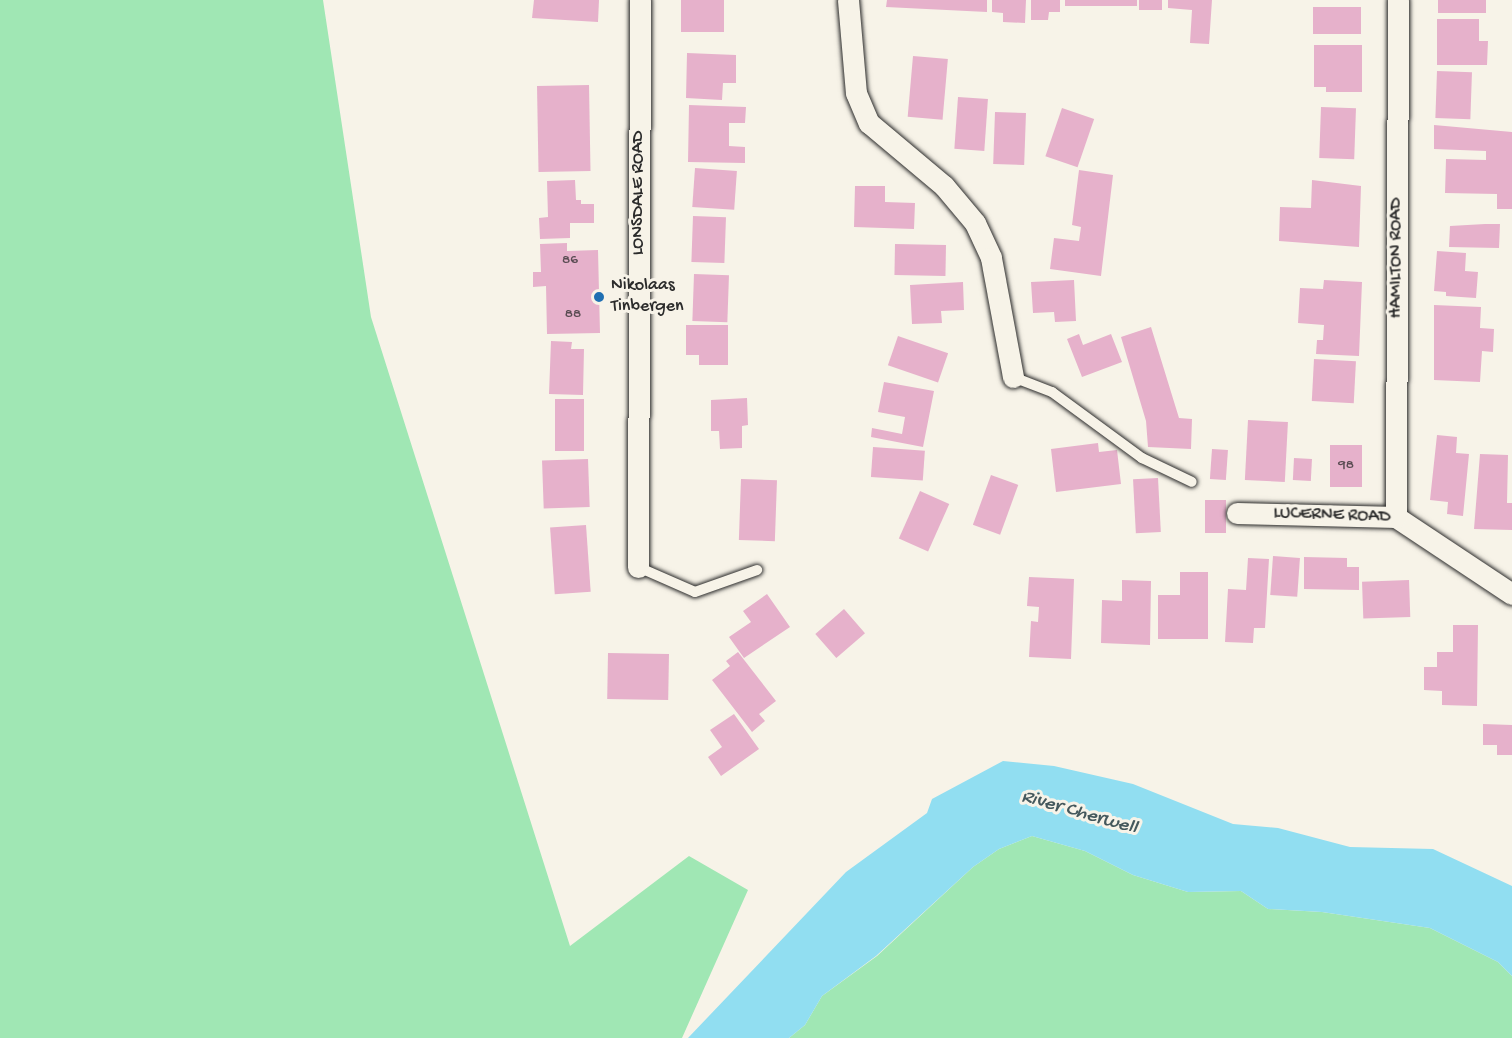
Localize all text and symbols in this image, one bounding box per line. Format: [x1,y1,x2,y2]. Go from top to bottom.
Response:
street label: LONSDALE ROAD [628,131,650,255]
street label: HAMILTON ROAD [1386,198,1408,318]
house number: 86 [562,252,578,270]
place label: Nikolaas Tinbergen [611,276,684,318]
marker: Nikolaas Tinbergen [592,290,606,304]
house number: 88 [565,306,581,324]
house number: 98 [1338,457,1354,475]
street label: LUCERNE ROAD [1273,503,1391,529]
water label: River Cherwell [1018,785,1140,841]

